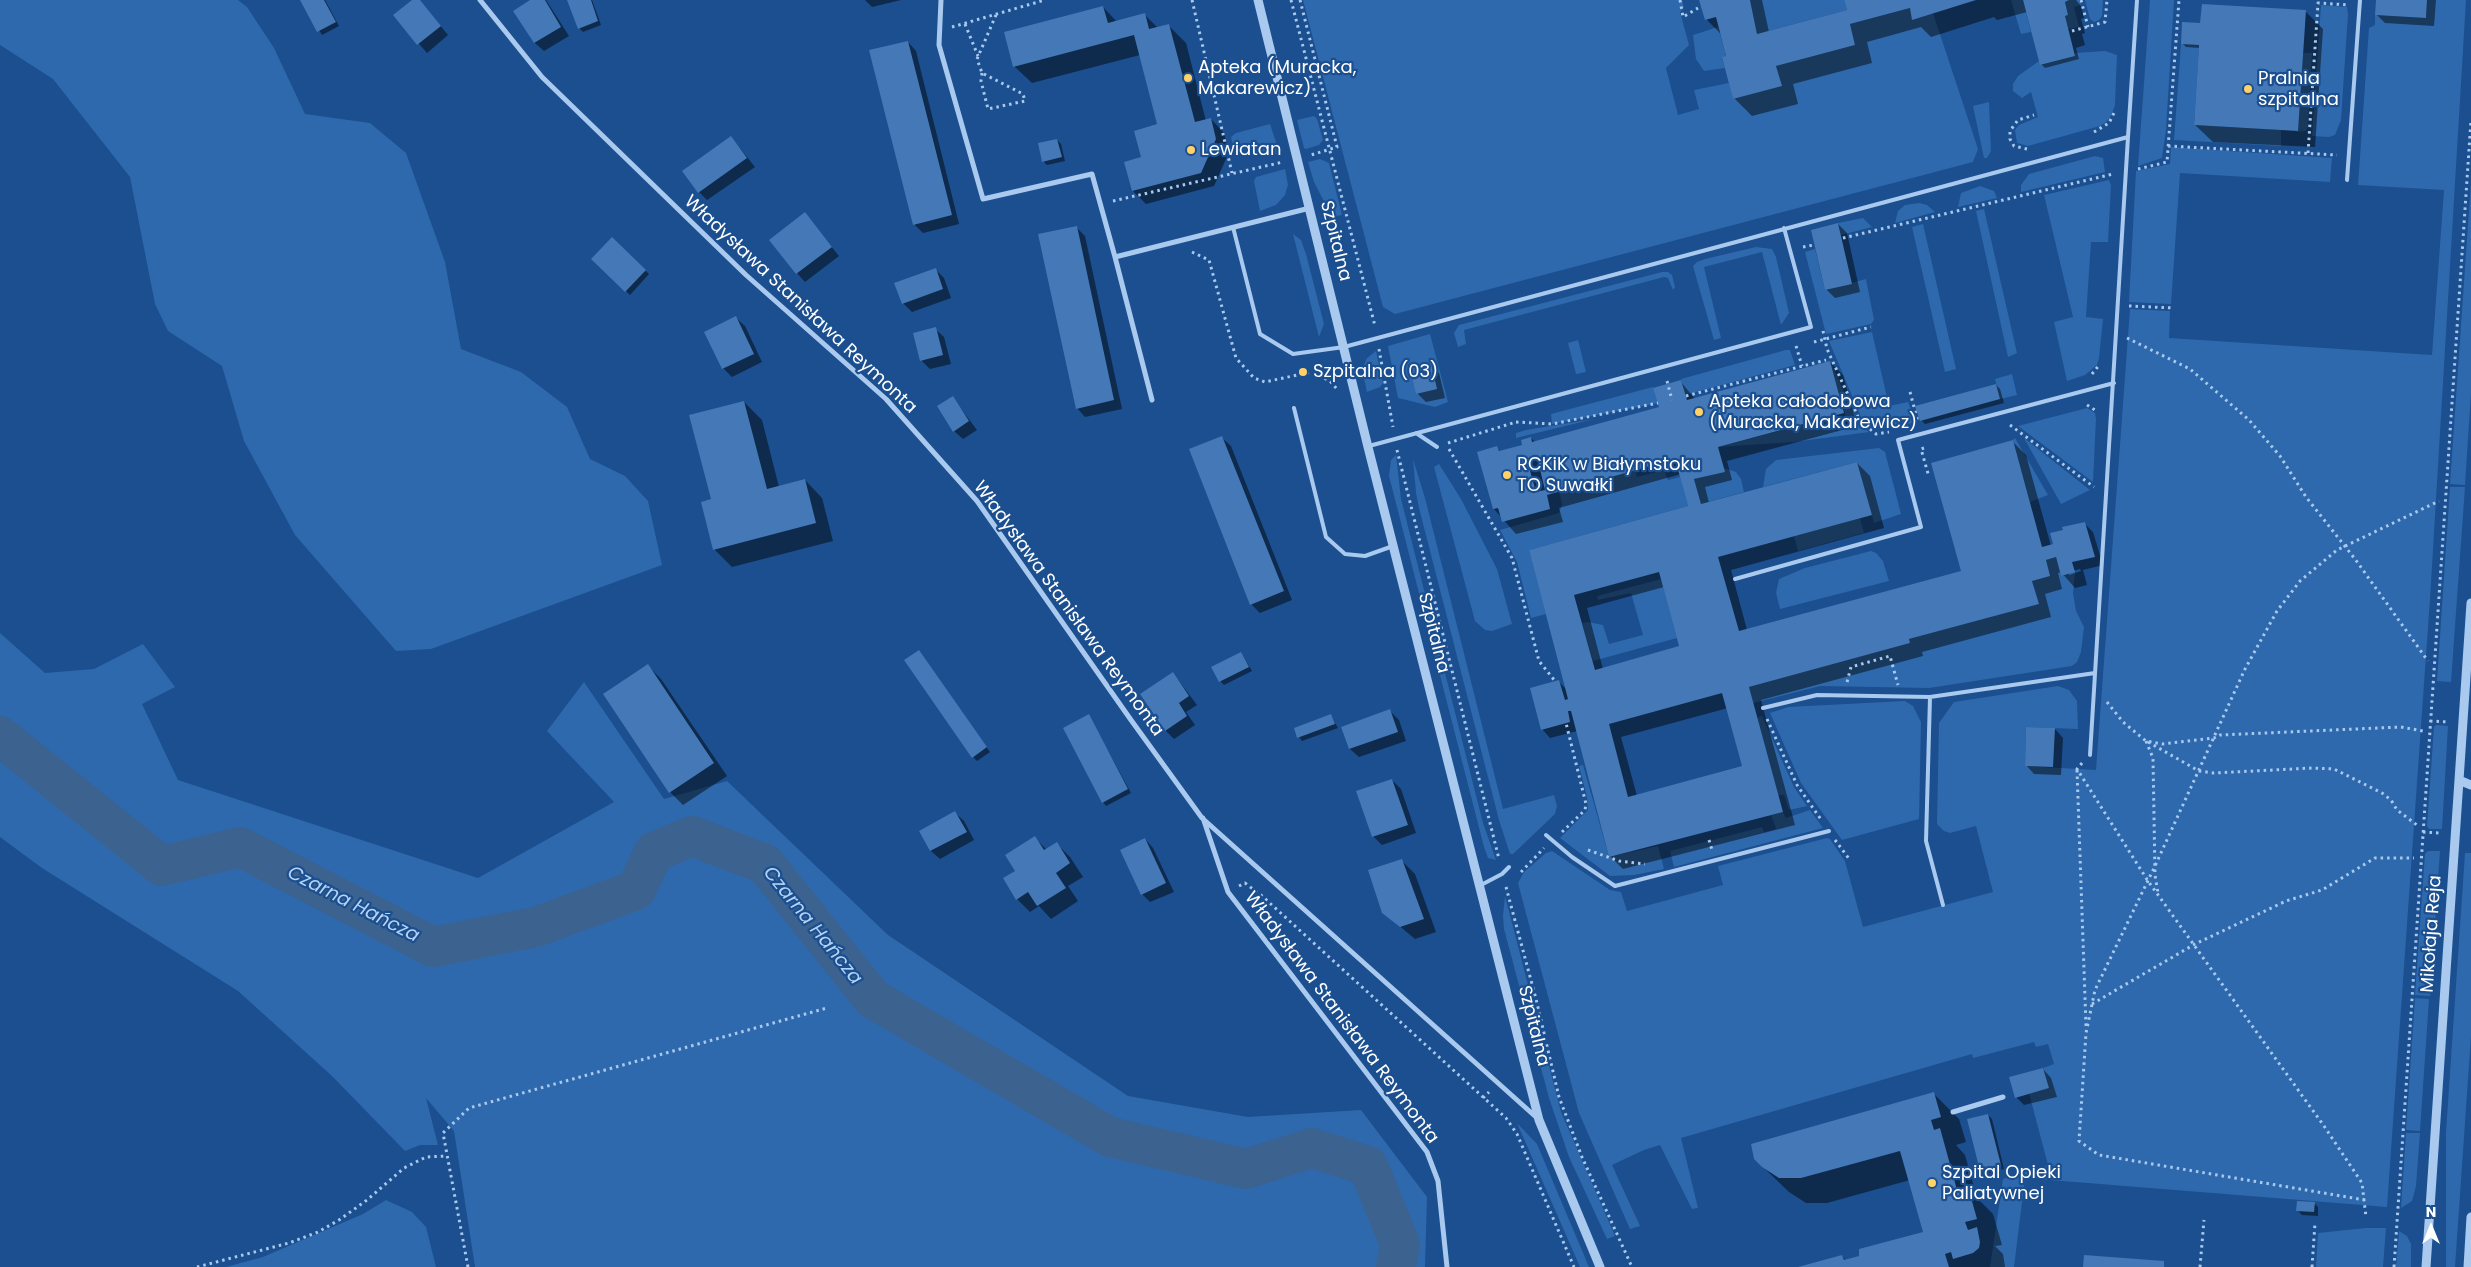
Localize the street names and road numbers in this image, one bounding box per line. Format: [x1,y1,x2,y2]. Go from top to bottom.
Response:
street label: Władysława Stanisława Reymonta [679,191,921,419]
street label: Szpitalna [1315,199,1355,283]
street label: Władysława Stanisława Reymonta [968,477,1168,741]
street label: Szpitalna [1413,591,1453,675]
street label: Mikołaja Reja [2417,875,2447,993]
street label: Władysława Stanisława Reymonta [1239,888,1443,1148]
street label: Szpitalna [1513,984,1553,1068]

